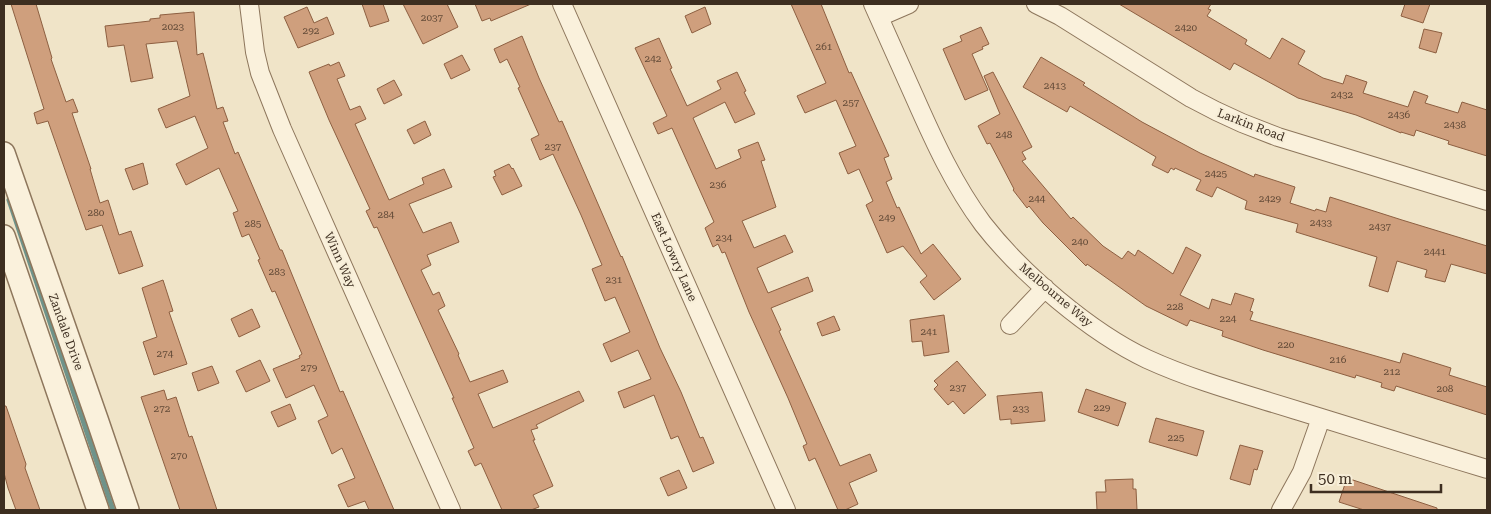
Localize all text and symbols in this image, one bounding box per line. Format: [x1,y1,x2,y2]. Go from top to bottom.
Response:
house number: 2037 [421,12,444,23]
house number: 2023 [162,21,185,32]
house number: 2420 [1175,22,1198,33]
house number: 292 [303,25,320,36]
house number: 261 [816,41,833,52]
house number: 242 [645,53,662,64]
house number: 2413 [1044,80,1067,91]
house number: 2432 [1331,89,1354,100]
house number: 257 [843,97,860,108]
street label: Larkin Road [1215,106,1287,144]
house number: 2436 [1388,109,1411,120]
house number: 2438 [1444,119,1467,130]
house number: 248 [996,129,1013,140]
house number: 237 [545,141,562,152]
house number: 2425 [1205,168,1228,179]
house number: 236 [710,179,727,190]
house number: 244 [1029,193,1046,204]
house number: 2429 [1259,193,1282,204]
house number: 280 [88,207,105,218]
house number: 284 [378,209,395,220]
street label: East Lowry Lane [648,210,700,304]
house number: 249 [879,212,896,223]
house number: 2433 [1310,217,1333,228]
house number: 285 [245,218,262,229]
house number: 2437 [1369,221,1392,232]
street label: Winn Way [322,230,359,291]
house number: 234 [716,232,733,243]
house number: 240 [1072,236,1089,247]
house number: 2441 [1424,246,1447,257]
street label: Melbourne Way [1017,260,1096,330]
house number: 283 [269,266,286,277]
house number: 231 [606,274,623,285]
street label: Zandale Drive [46,292,87,373]
house number: 228 [1167,301,1184,312]
house number: 224 [1220,313,1237,324]
house number: 241 [921,326,938,337]
house number: 220 [1278,339,1295,350]
house number: 274 [157,348,174,359]
house number: 216 [1330,354,1347,365]
house number: 279 [301,362,318,373]
house number: 212 [1384,366,1401,377]
house number: 237 [950,382,967,393]
house number: 208 [1437,383,1454,394]
house number: 229 [1094,402,1111,413]
house number: 272 [154,403,171,414]
house number: 233 [1013,403,1030,414]
house number: 225 [1168,432,1185,443]
house number: 270 [171,450,188,461]
scale bar [1311,462,1441,494]
text: 50 m [1318,470,1353,488]

